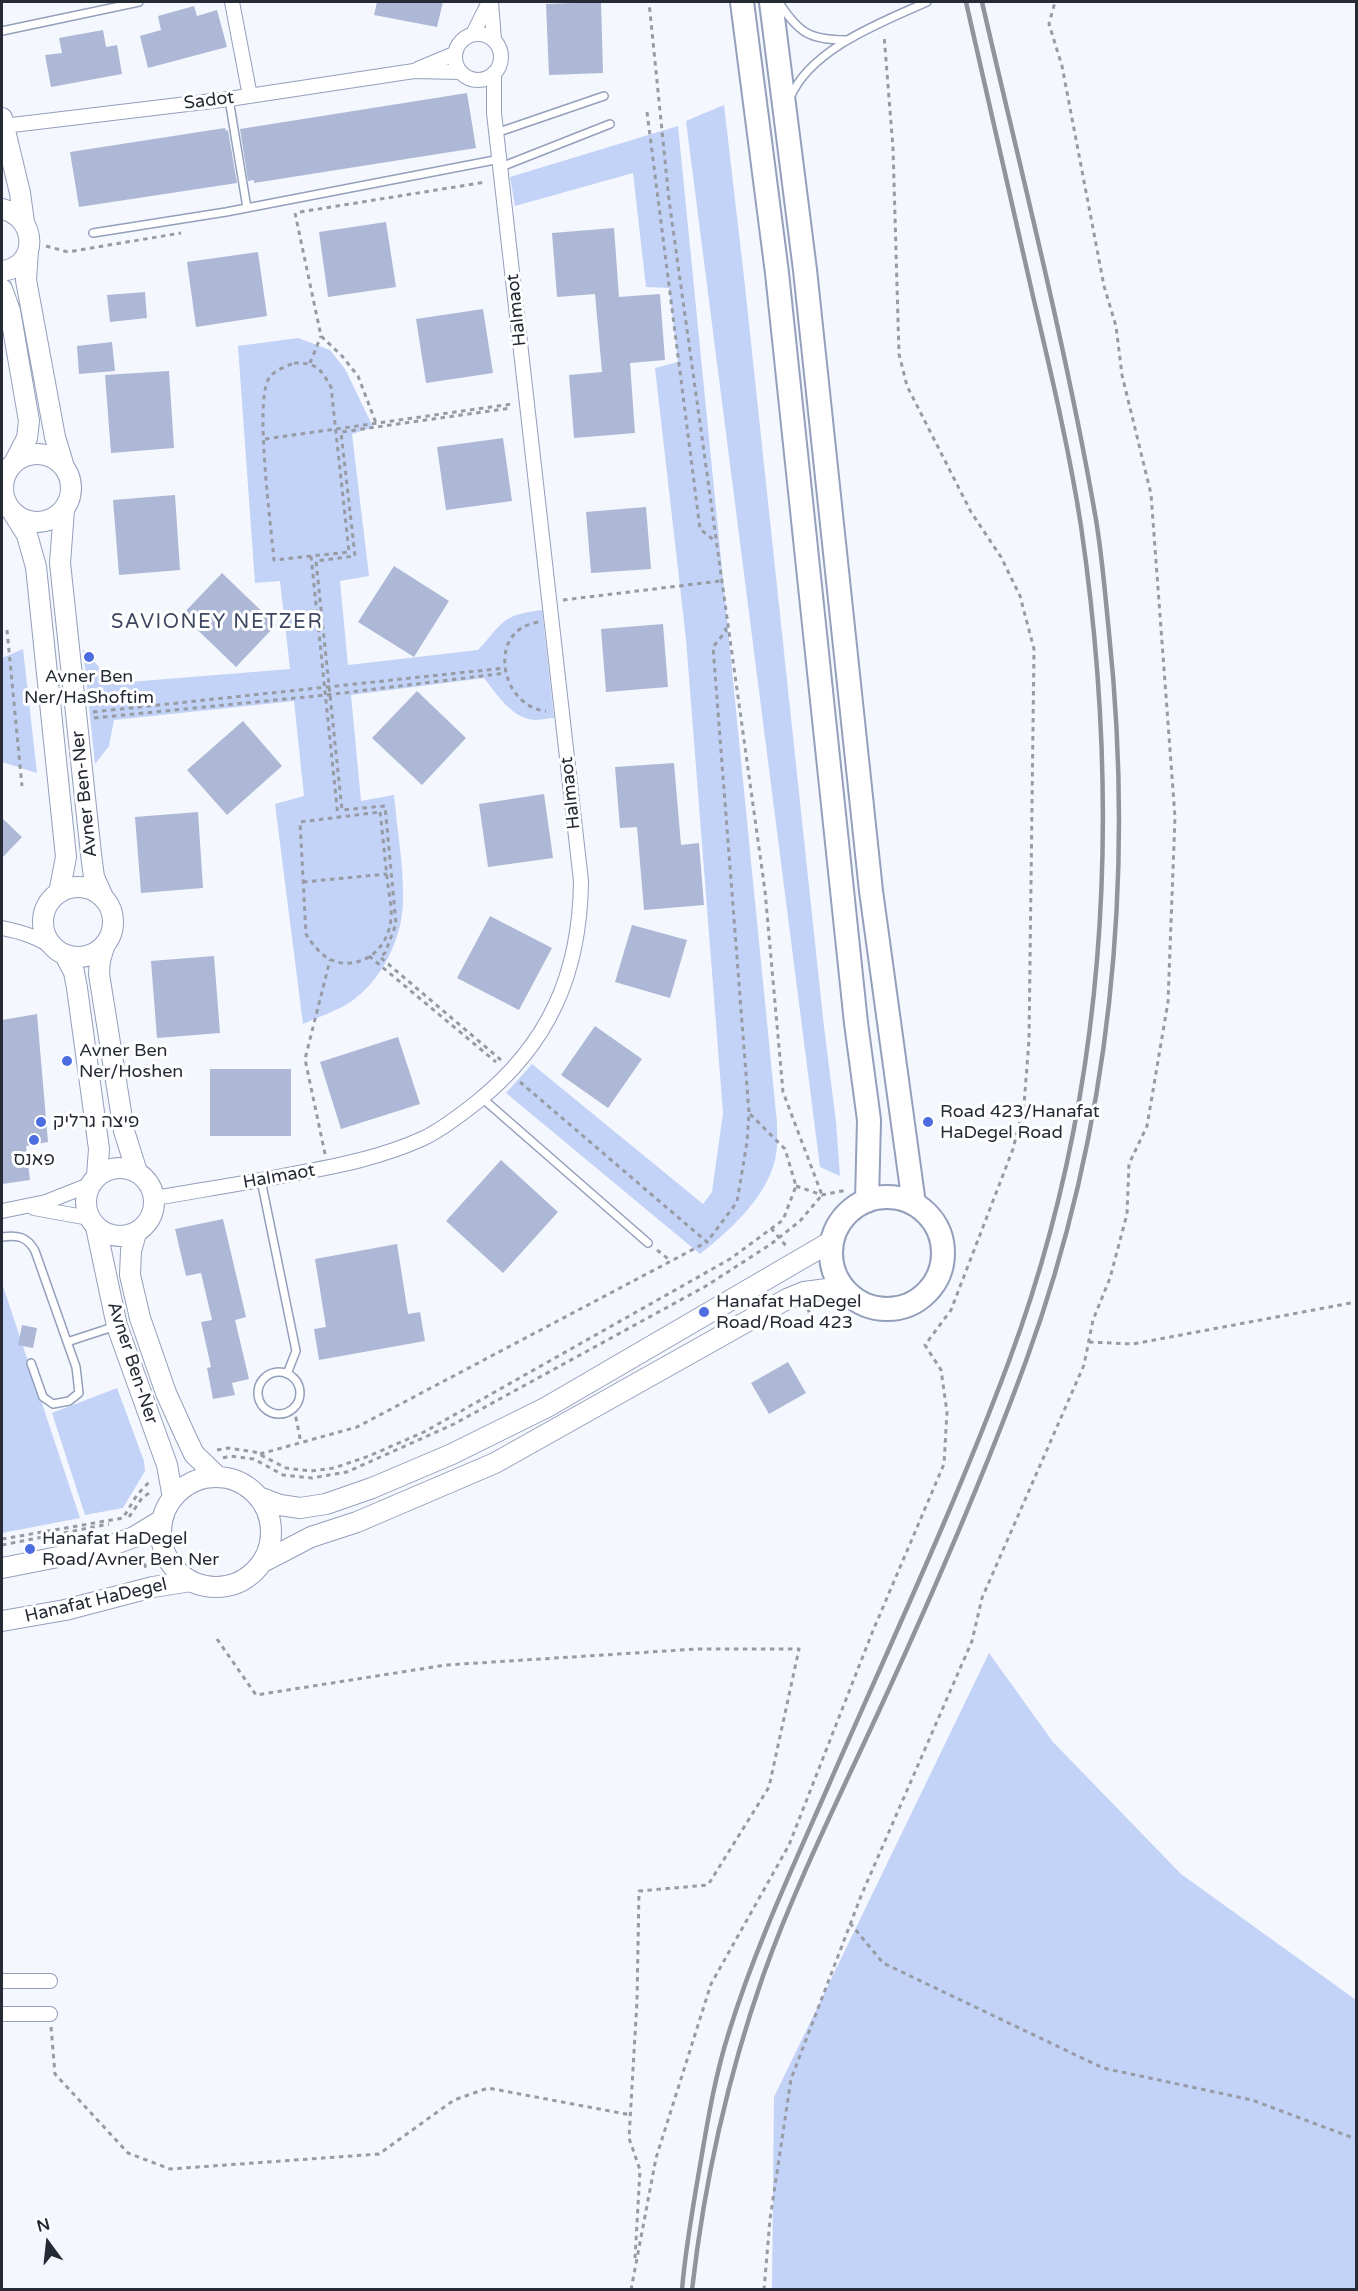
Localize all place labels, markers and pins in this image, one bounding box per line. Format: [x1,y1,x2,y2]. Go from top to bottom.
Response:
marker: Avner Ben Ner/HaShoftim [82,650,96,664]
place label: Avner Ben Ner/HaShoftim [24,666,154,708]
place label: Avner Ben Ner/Hoshen [79,1040,183,1082]
marker: Avner Ben Ner/Hoshen [60,1054,74,1068]
place label: Road 423/Hanafat HaDegel Road [940,1101,1100,1144]
place label: פיצה גרליק [53,1111,139,1133]
marker: פיצה גרליק [34,1115,48,1129]
marker: Road 423/Hanafat HaDegel Road [921,1115,935,1129]
marker: פאנס [27,1133,41,1147]
place label: פאנס [13,1149,55,1171]
place label: Hanafat HaDegel Road/Road 423 [716,1291,861,1334]
marker: Hanafat HaDegel Road/Road 423 [697,1305,711,1319]
place label: Hanafat HaDegel Road/Avner Ben Ner [42,1528,219,1570]
marker: Hanafat HaDegel Road/Avner Ben Ner [23,1542,37,1556]

